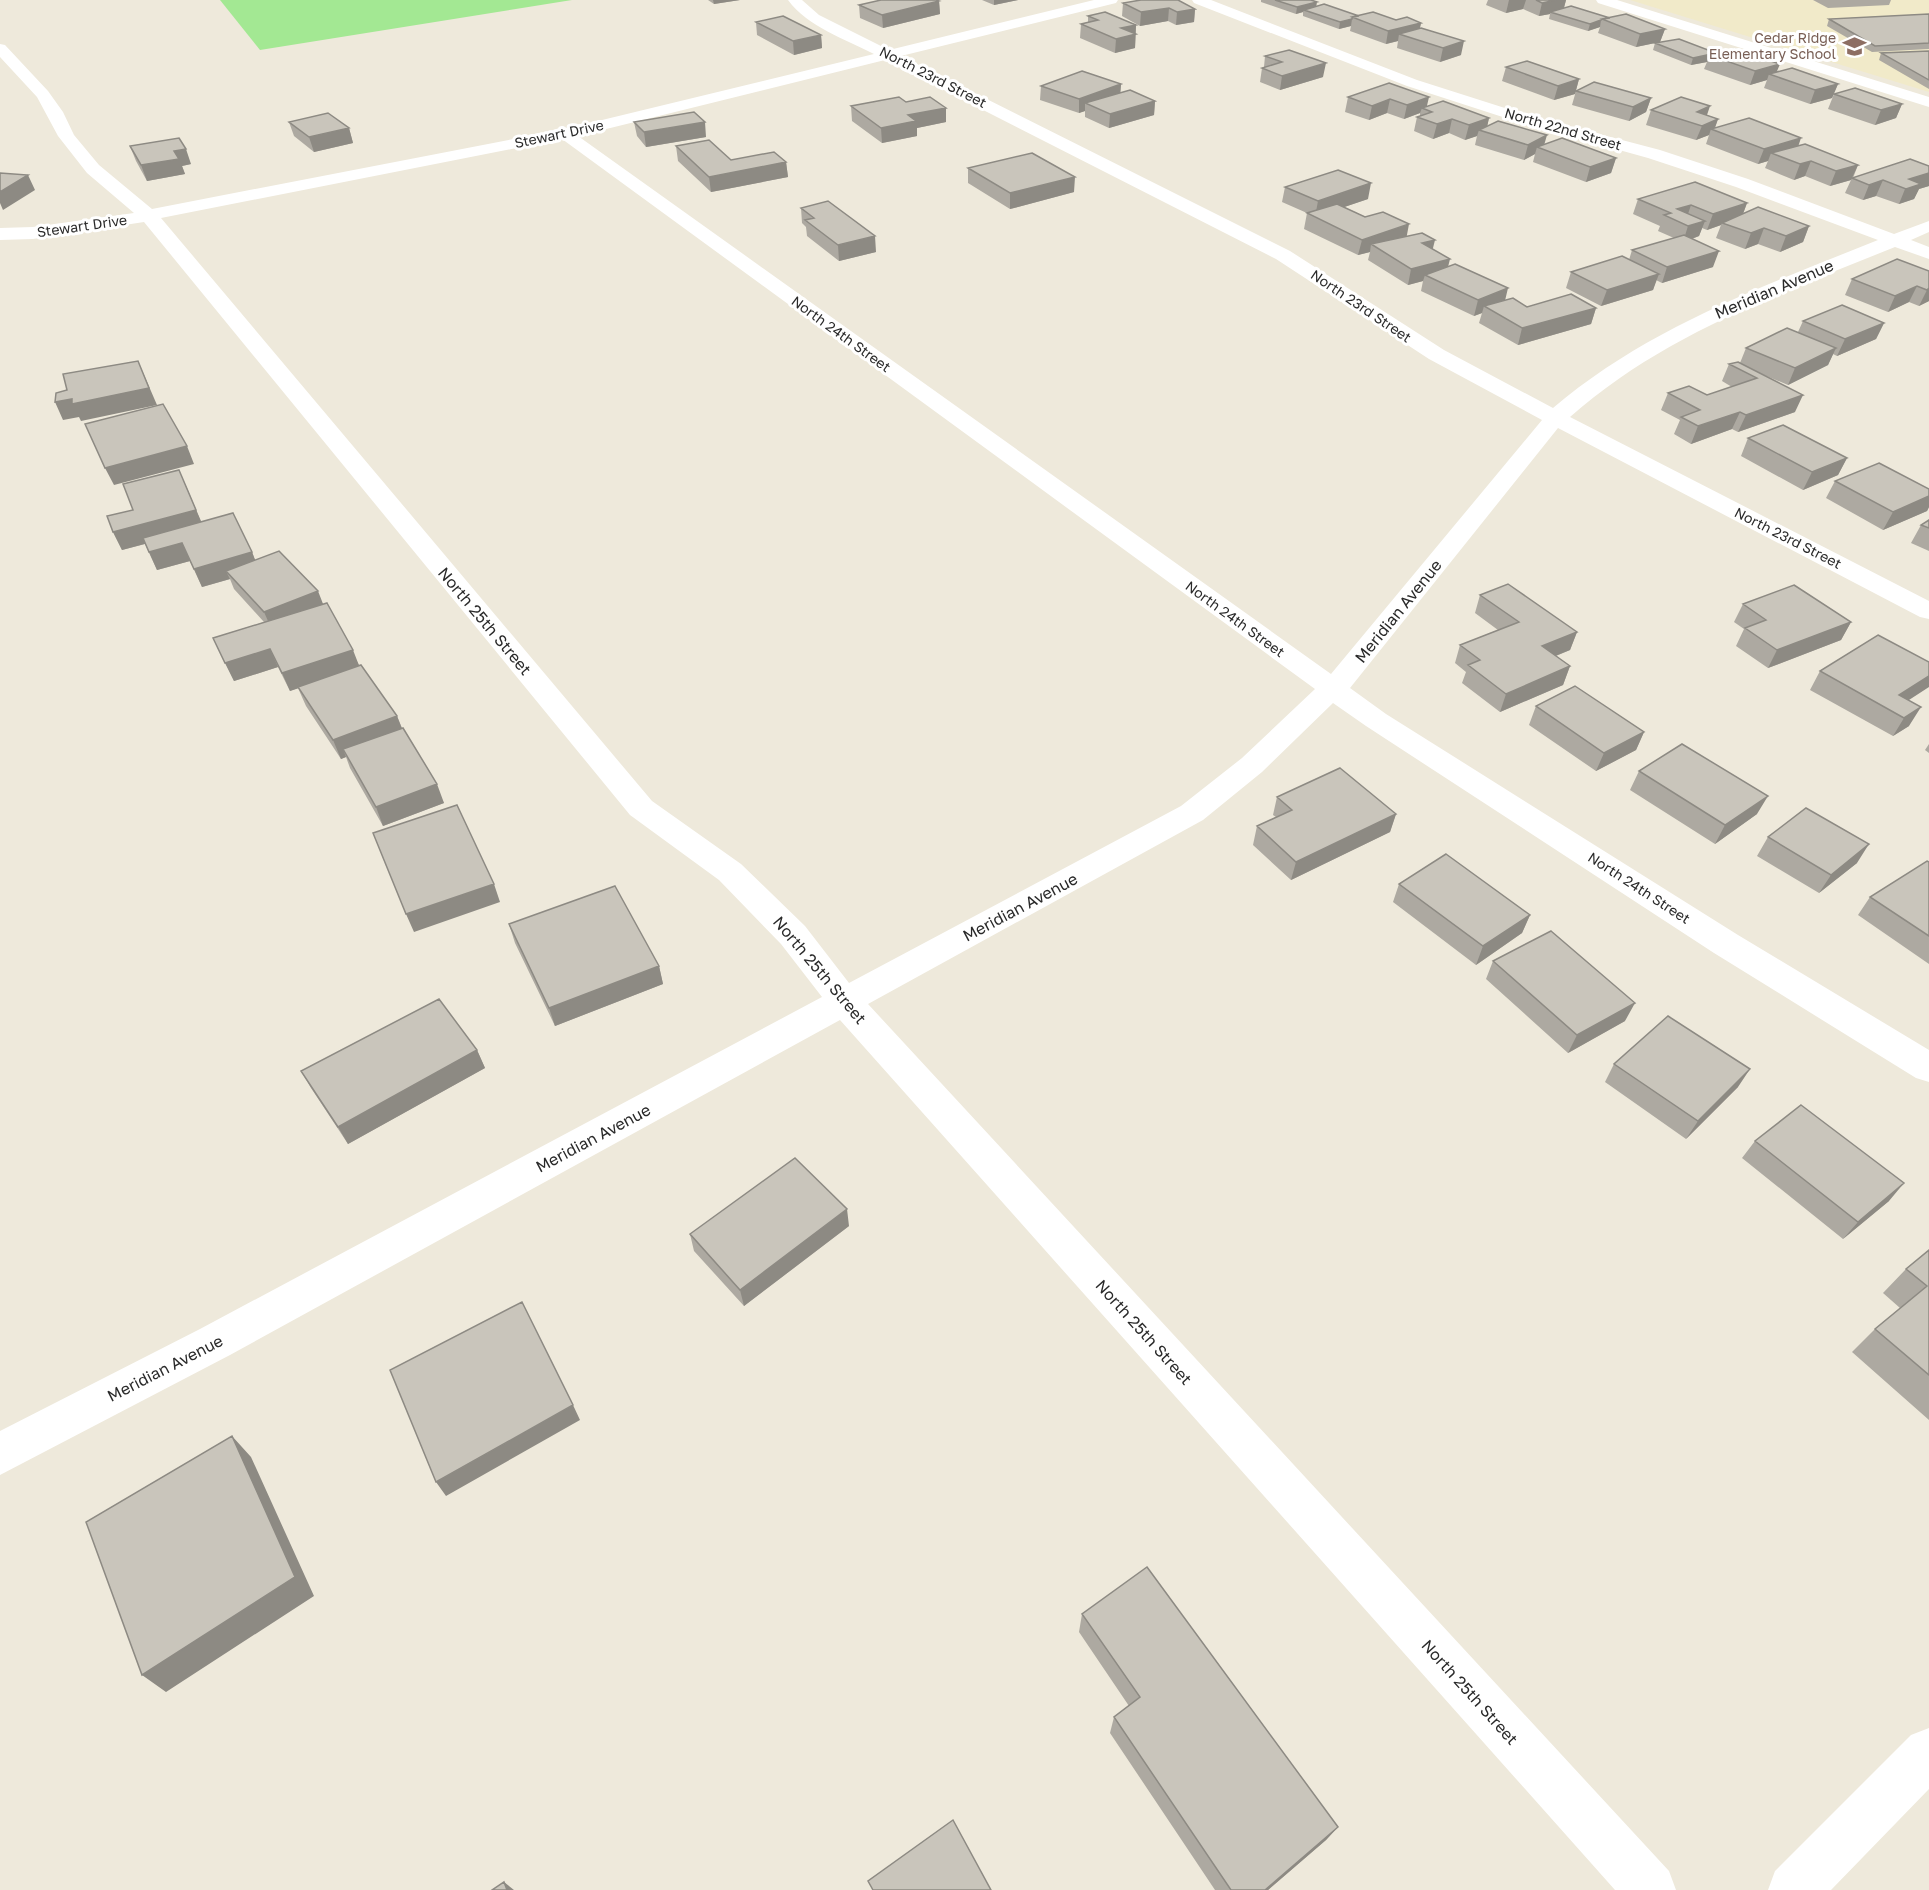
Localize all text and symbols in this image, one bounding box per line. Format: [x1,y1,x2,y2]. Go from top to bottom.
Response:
place label: Cedar Ridge Elementary School [1709,29,1836,62]
school or university icon: Cedar Ridge Elementary School [1841,33,1867,59]
street label: North 23rd Street [877,42,990,111]
street label: North 22nd Street [1503,104,1624,153]
street label: Stewart Drive [513,116,605,151]
street label: Stewart Drive [36,211,128,240]
street label: Meridian Avenue [1712,255,1836,323]
street label: North 23rd Street [1308,266,1415,346]
street label: North 24th Street [788,292,894,375]
street label: North 23rd Street [1732,503,1845,572]
street label: Meridian Avenue [1350,555,1446,667]
street label: North 25th Street [434,563,536,679]
street label: North 24th Street [1182,577,1288,660]
street label: North 24th Street [1585,848,1694,927]
street label: Meridian Avenue [959,868,1081,946]
street label: North 25th Street [769,912,871,1028]
street label: Meridian Avenue [532,1099,654,1177]
street label: North 25th Street [1091,1275,1197,1389]
street label: Meridian Avenue [104,1330,226,1406]
street label: North 25th Street [1417,1635,1523,1749]

